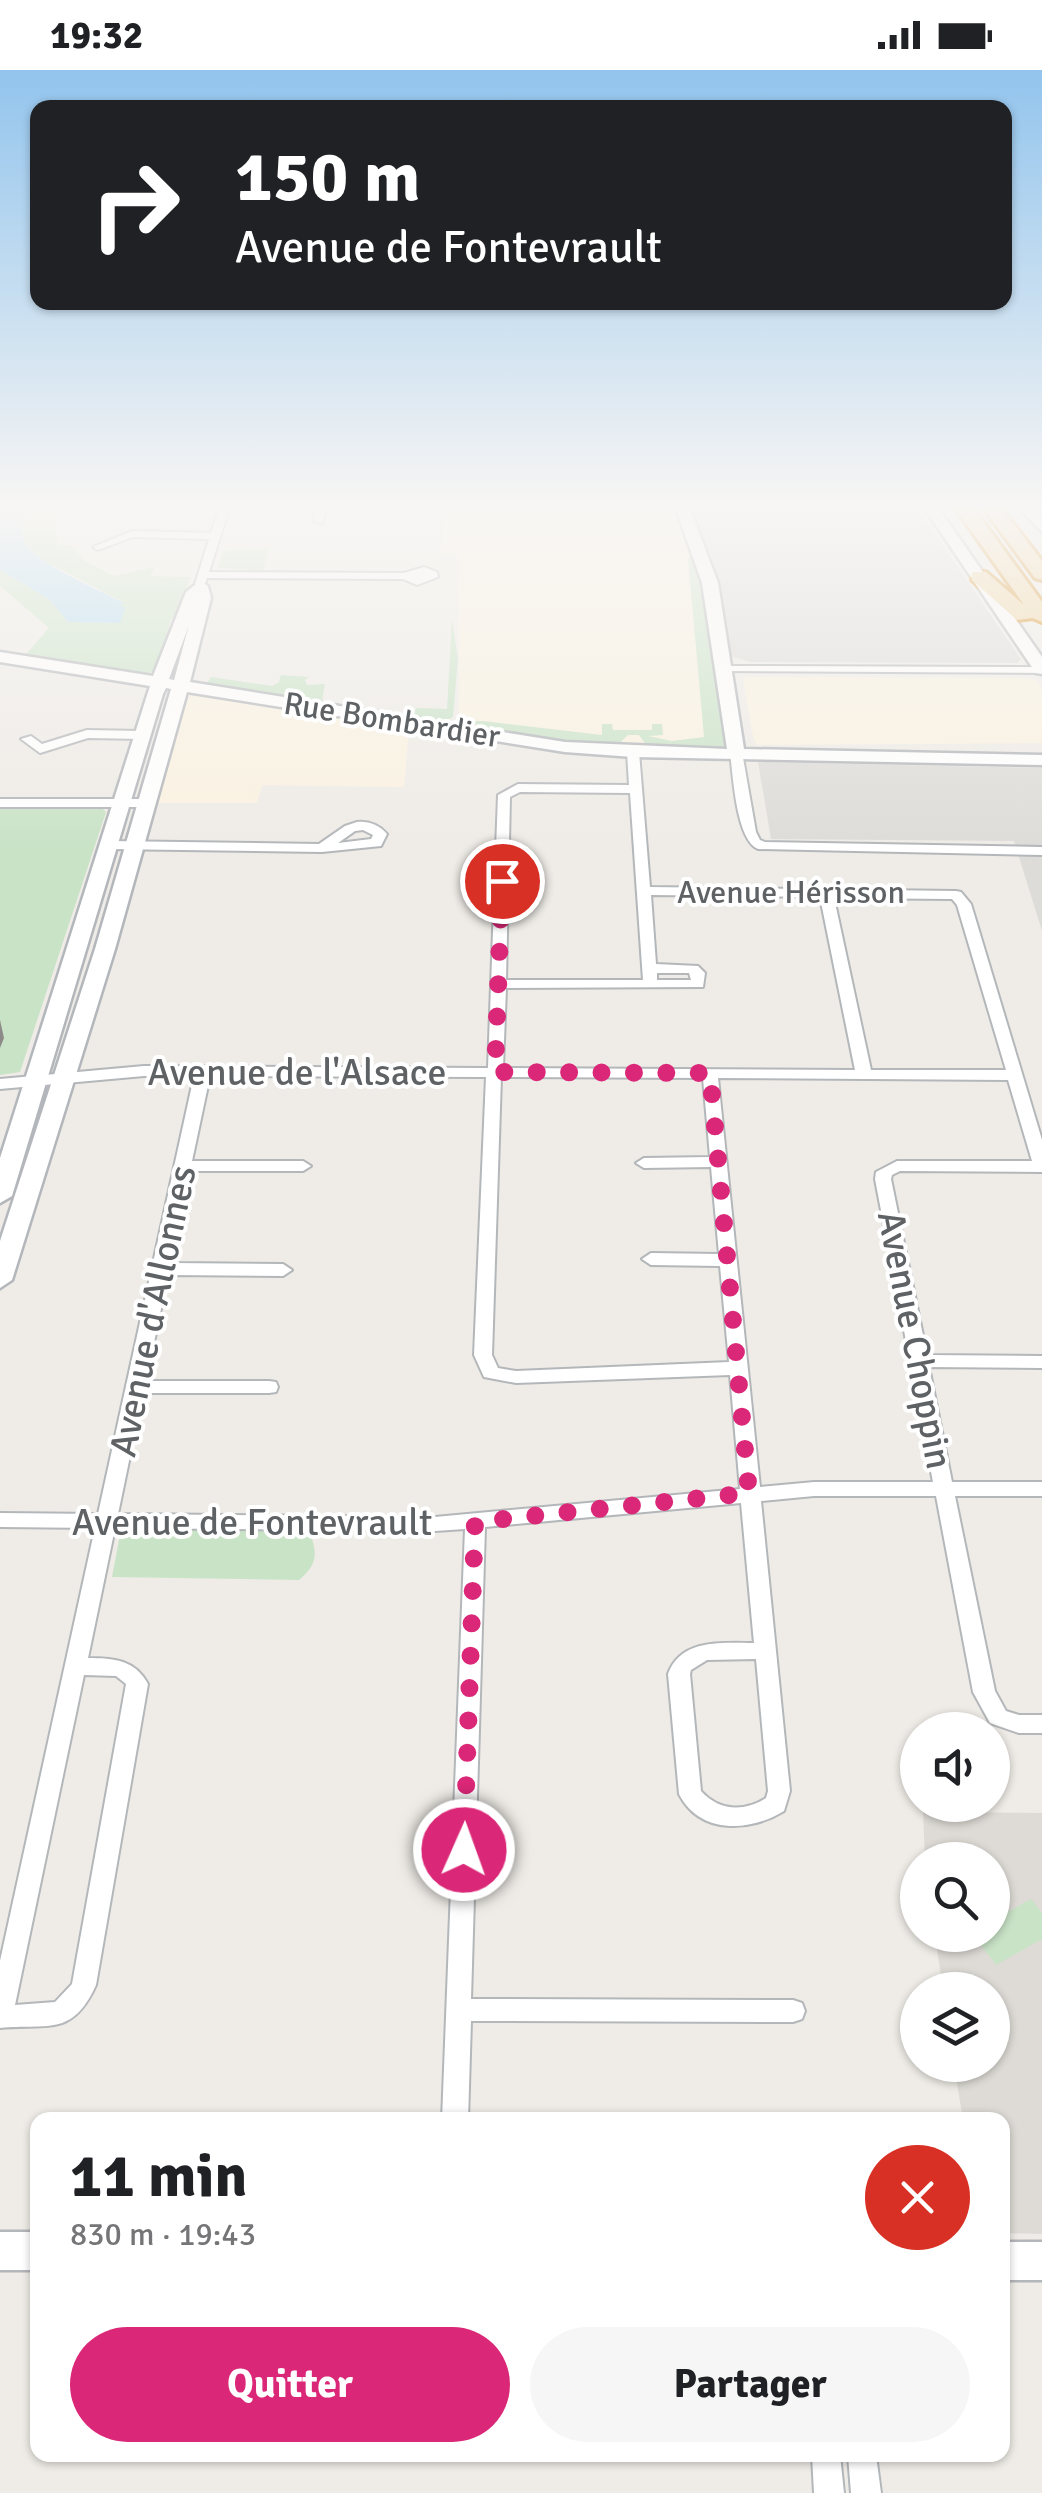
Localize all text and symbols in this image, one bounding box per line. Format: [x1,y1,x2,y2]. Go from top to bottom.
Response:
text: 19:32 [50,12,143,59]
text: 150 m [235,134,420,220]
icon: right [70,140,200,270]
text: Avenue de Fontevrault [235,220,662,275]
street label: Rue Bombardier [281,684,503,756]
pin [460,839,545,924]
icon: arrive [475,854,530,909]
street label: Avenue Hérisson [677,873,905,912]
street label: Avenue de l'Alsace [147,1049,447,1096]
street label: Avenue d'Allonnes [99,1161,207,1461]
street label: Avenue Choppin [867,1207,963,1473]
street label: Avenue de Fontevrault [72,1499,432,1546]
map controls [900,1712,1010,2082]
button: sound [900,1712,1010,1822]
position arrow [412,1798,516,1902]
button: search [900,1842,1010,1952]
button: layers [900,1972,1010,2082]
text: 11 min [70,2140,247,2214]
button: close [865,2145,970,2250]
text: 830 m · 19:43 [70,2215,256,2254]
button: Quitter [70,2327,510,2442]
button: Partager [530,2327,970,2442]

